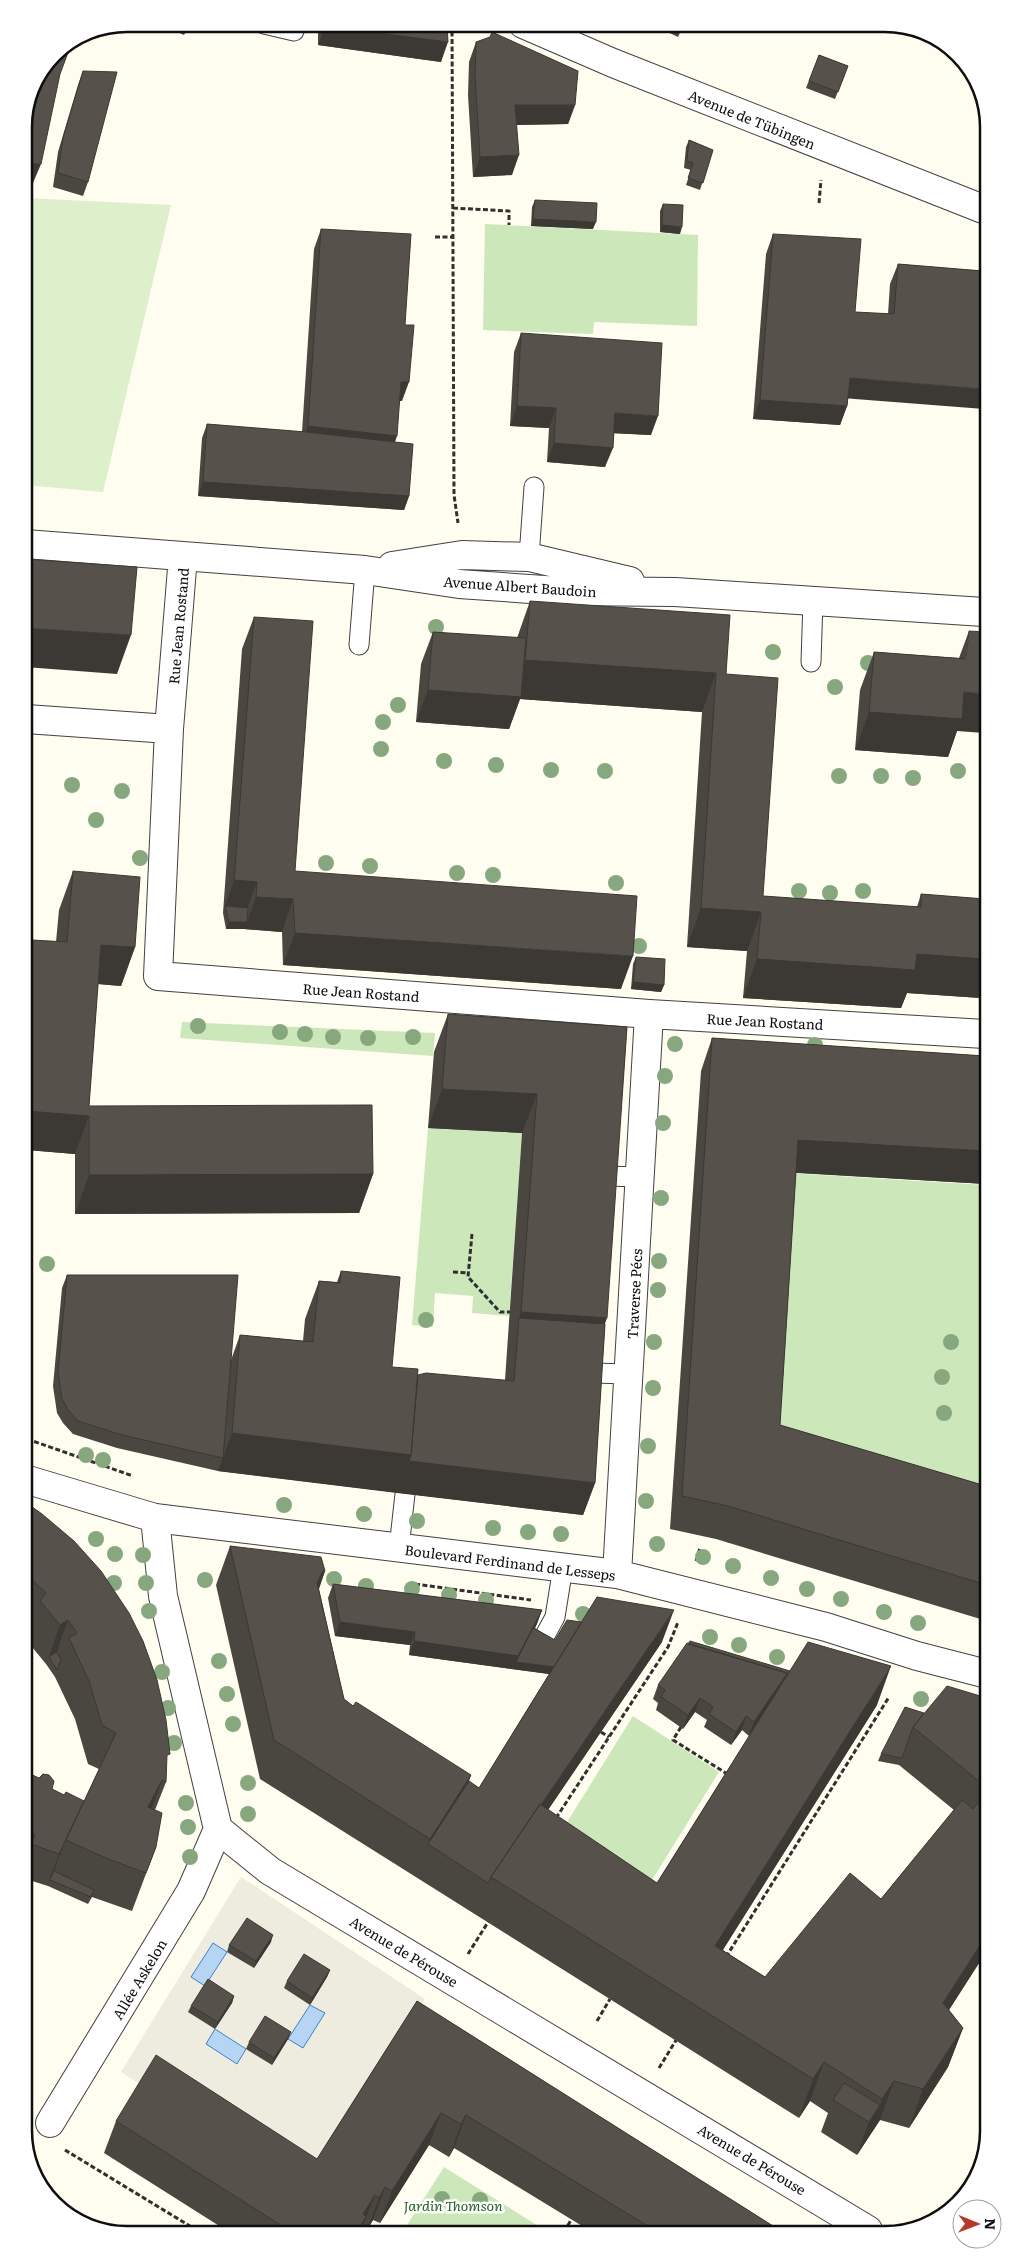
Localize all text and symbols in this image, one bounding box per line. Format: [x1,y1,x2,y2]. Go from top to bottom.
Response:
street label: Avenue de Tübingen [685,84,819,154]
street label: Rue Jean Rostand [163,566,193,685]
street label: Avenue Albert Baudoin [443,571,597,601]
street label: Rue Jean Rostand [302,978,420,1006]
street label: Rue Jean Rostand [706,1008,824,1034]
street label: Traverse Pécs [622,1248,646,1340]
street label: Boulevard Ferdinand de Lesseps [403,1539,617,1585]
street label: Avenue de Pérouse [346,1911,462,1991]
street label: Allée Askelon [107,1935,171,2023]
street label: Avenue de Pérouse [694,2119,810,2199]
park label: Jardin Thomson [403,2195,503,2215]
north arrow [952,2199,1002,2249]
text: N [981,2218,1001,2231]

